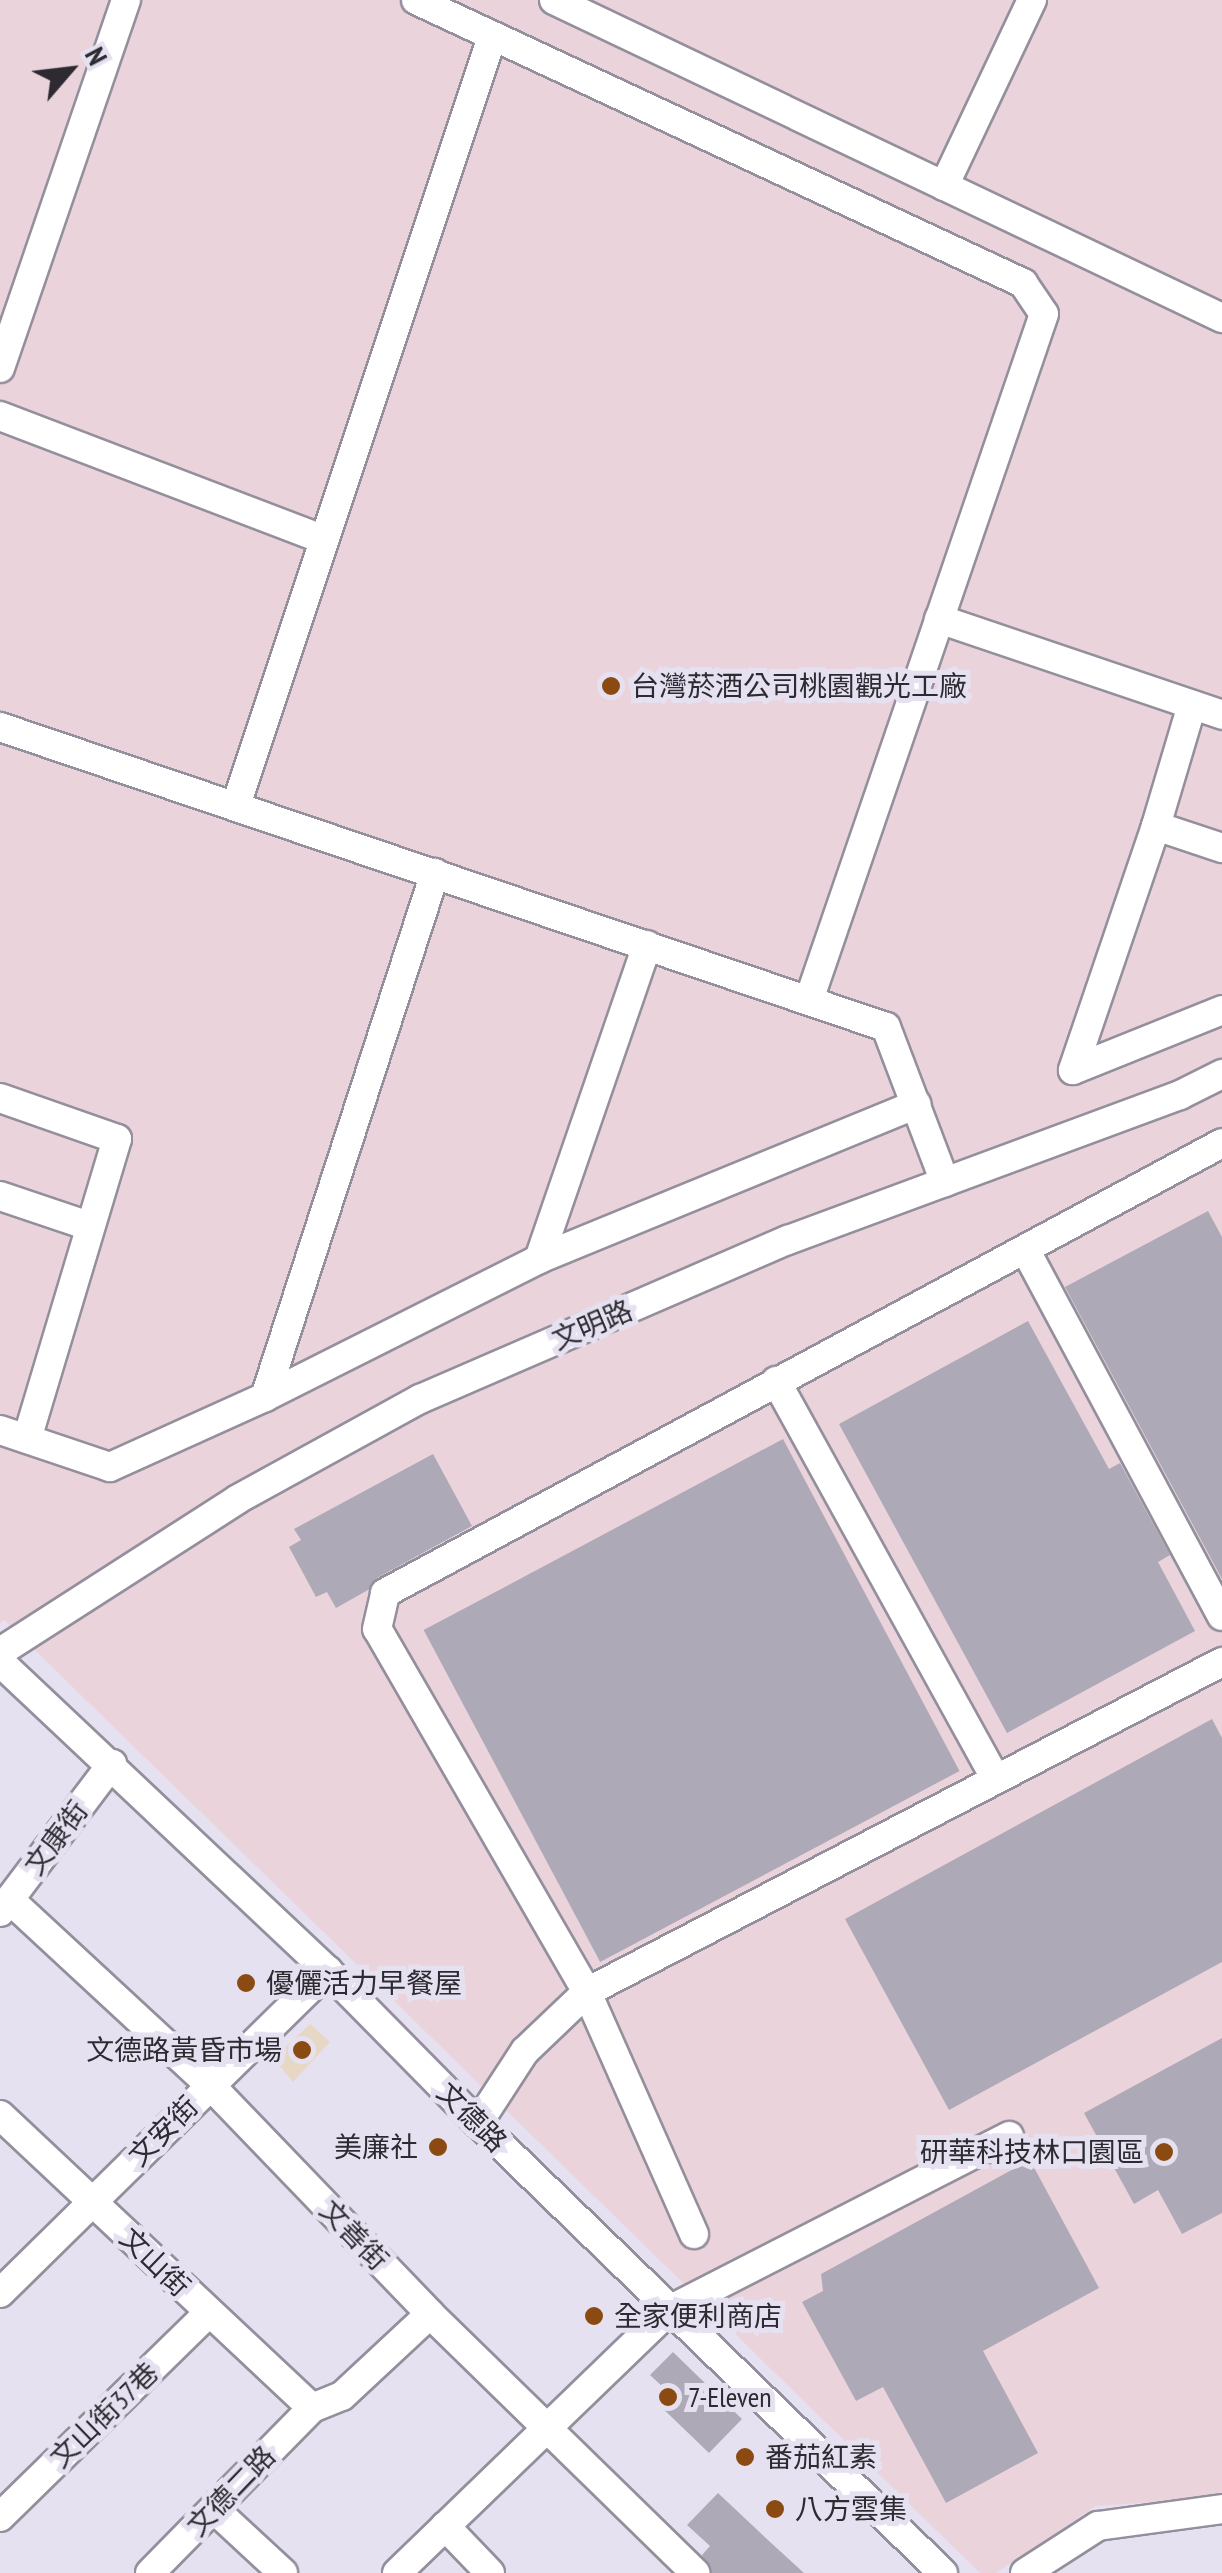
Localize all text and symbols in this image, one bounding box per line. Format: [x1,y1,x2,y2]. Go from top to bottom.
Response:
north arrow [20,20,120,120]
text: N [77,40,117,71]
place label: 台灣菸酒公司桃園觀光工廠 [631,669,967,703]
marker: 台灣菸酒公司桃園觀光工廠 [600,675,622,697]
street label: 文明路 [547,1293,637,1357]
street label: 文康街 [17,1794,95,1882]
place label: 優儷活力早餐屋 [266,1966,462,2000]
marker: 優儷活力早餐屋 [235,1972,257,1994]
place label: 文德路黃昏市場 [86,2033,282,2067]
marker: 文德路黃昏市場 [291,2039,313,2061]
street label: 文德路 [430,2075,514,2159]
street label: 文安街 [121,2089,205,2173]
place label: 美廉社 [334,2130,418,2164]
place label: 研華科技林口園區 [920,2135,1144,2169]
marker: 美廉社 [427,2136,449,2158]
marker: 研華科技林口園區 [1153,2141,1175,2163]
street label: 文善街 [313,2193,395,2277]
street label: 文山街 [113,2221,197,2303]
place label: 全家便利商店 [614,2299,782,2333]
marker: 全家便利商店 [583,2305,605,2327]
street label: 文山街37巷 [43,2355,165,2475]
place label: 7-Eleven [688,2380,772,2414]
marker: 7-Eleven [657,2386,679,2408]
street label: 文德二路 [180,2439,282,2543]
place label: 番茄紅素 [765,2440,877,2474]
marker: 番茄紅素 [734,2446,756,2468]
place label: 八方雲集 [795,2492,907,2526]
marker: 八方雲集 [764,2498,786,2520]

